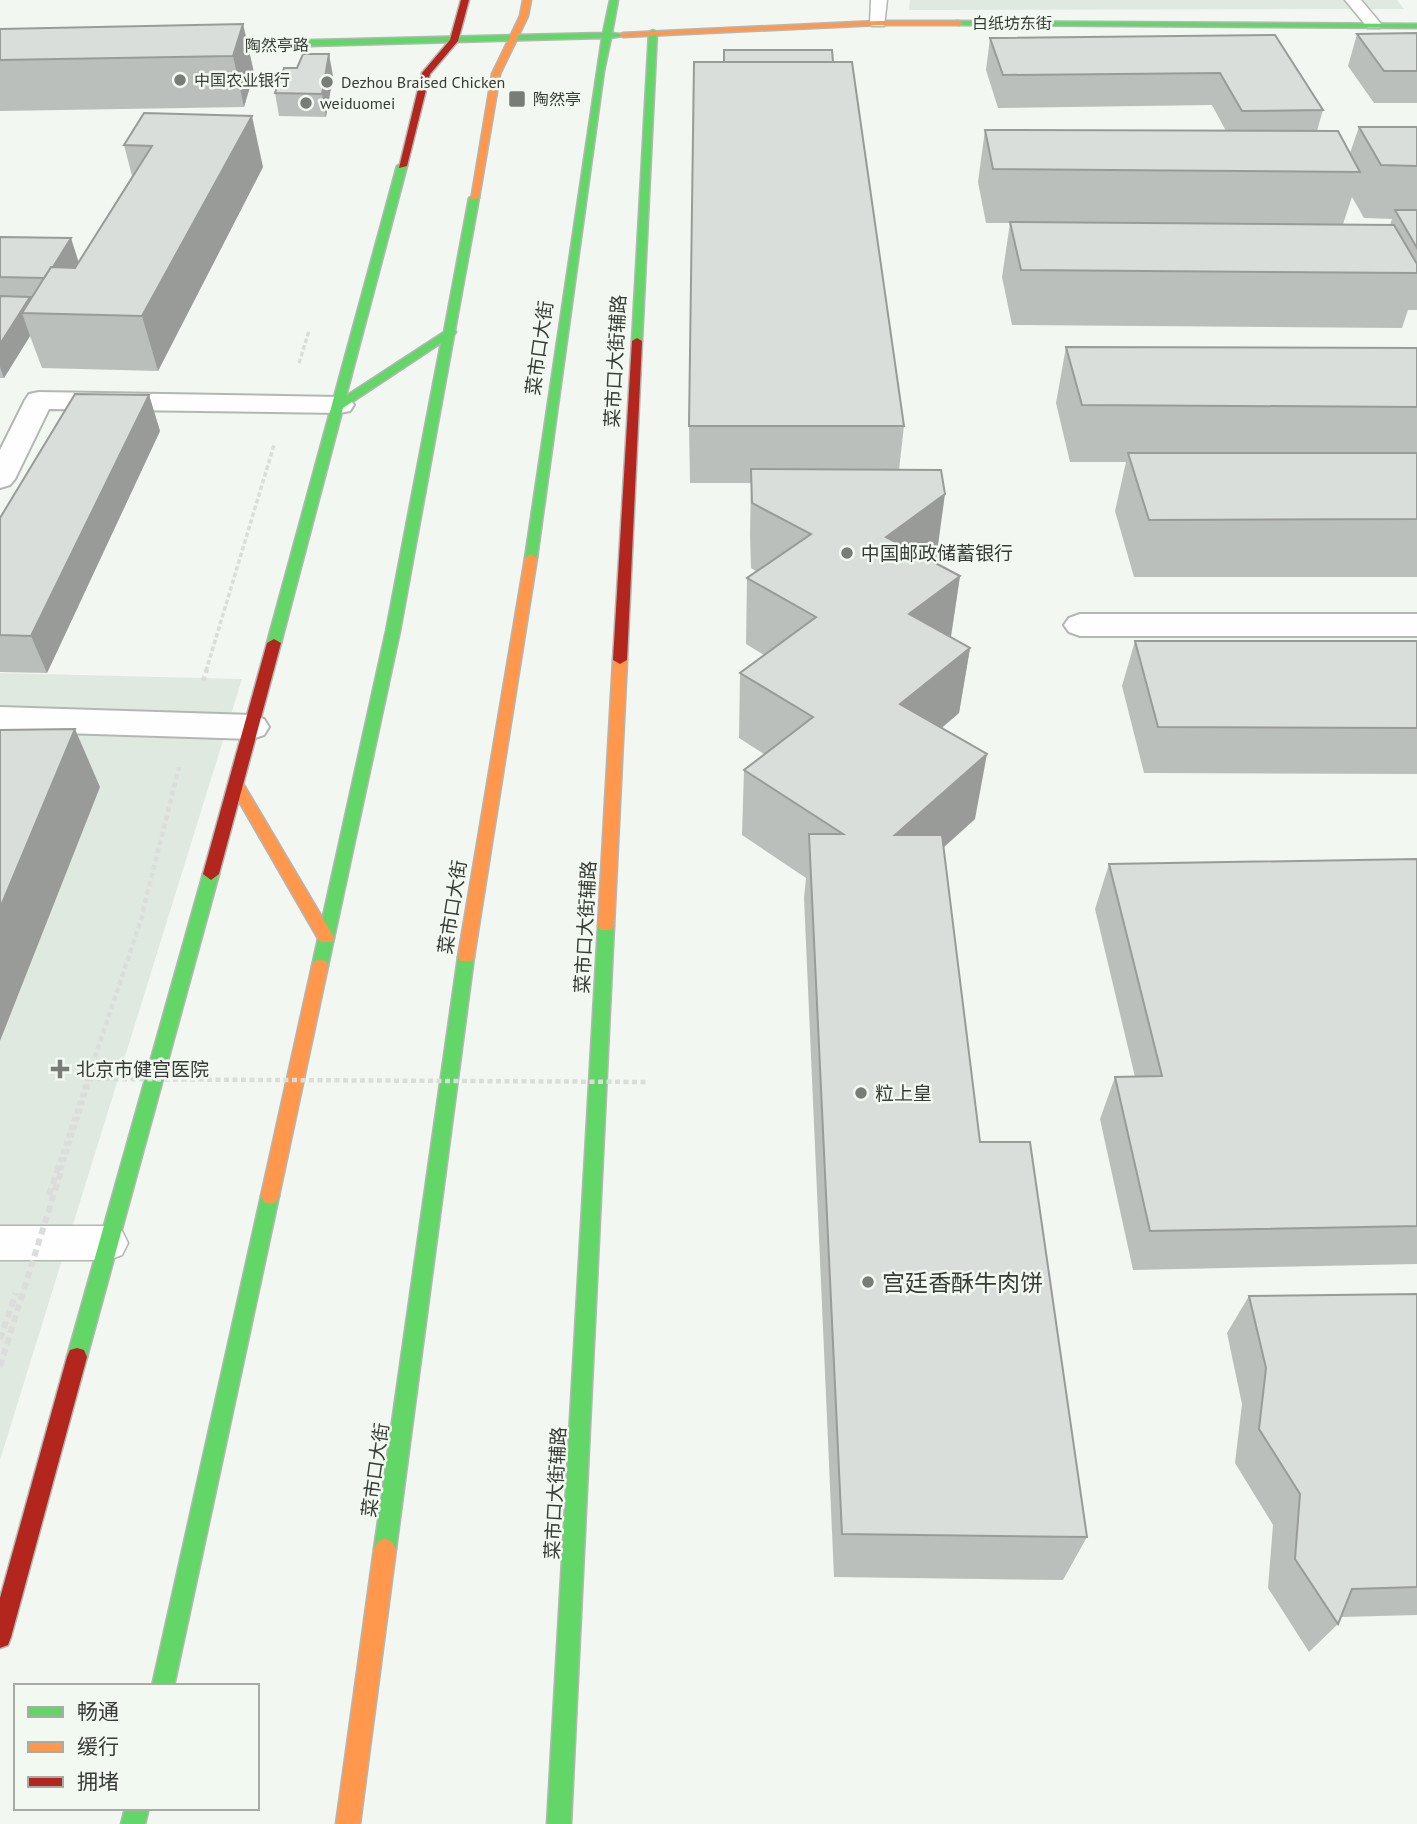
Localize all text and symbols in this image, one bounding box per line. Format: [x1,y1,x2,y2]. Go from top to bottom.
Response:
street label: 白纸坊东街 [972,13,1052,33]
street label: 陶然亭路 [245,34,309,56]
place label: 中国农业银行 [194,70,290,90]
marker: 中国农业银行 [172,72,188,88]
place label: Dezhou Braised Chicken [341,72,505,92]
marker: Dezhou Braised Chicken [319,74,335,90]
marker: 陶然亭 [507,89,527,109]
place label: 陶然亭 [533,89,581,109]
place label: weiduomei [320,93,395,113]
marker: weiduomei [298,95,314,111]
street label: 菜市口大街辅路 [600,294,630,428]
street label: 菜市口大街 [521,299,557,397]
place label: 中国邮政储蓄银行 [861,541,1013,565]
marker: 中国邮政储蓄银行 [839,545,855,561]
street label: 菜市口大街 [433,858,471,956]
street label: 菜市口大街辅路 [570,860,600,994]
place label: 北京市健宫医院 [76,1057,209,1081]
marker: 北京市健宫医院 [50,1059,70,1079]
place label: 粒上皇 [875,1081,932,1105]
marker: 粒上皇 [853,1085,869,1101]
place label: 宫廷香酥牛肉饼 [882,1268,1043,1297]
marker: 宫廷香酥牛肉饼 [860,1274,876,1290]
street label: 菜市口大街 [357,1421,393,1519]
street label: 菜市口大街辅路 [540,1426,570,1560]
legend [14,1684,259,1810]
text: 畅通 [77,1698,119,1725]
text: 缓行 [77,1733,119,1760]
text: 拥堵 [77,1768,119,1795]

